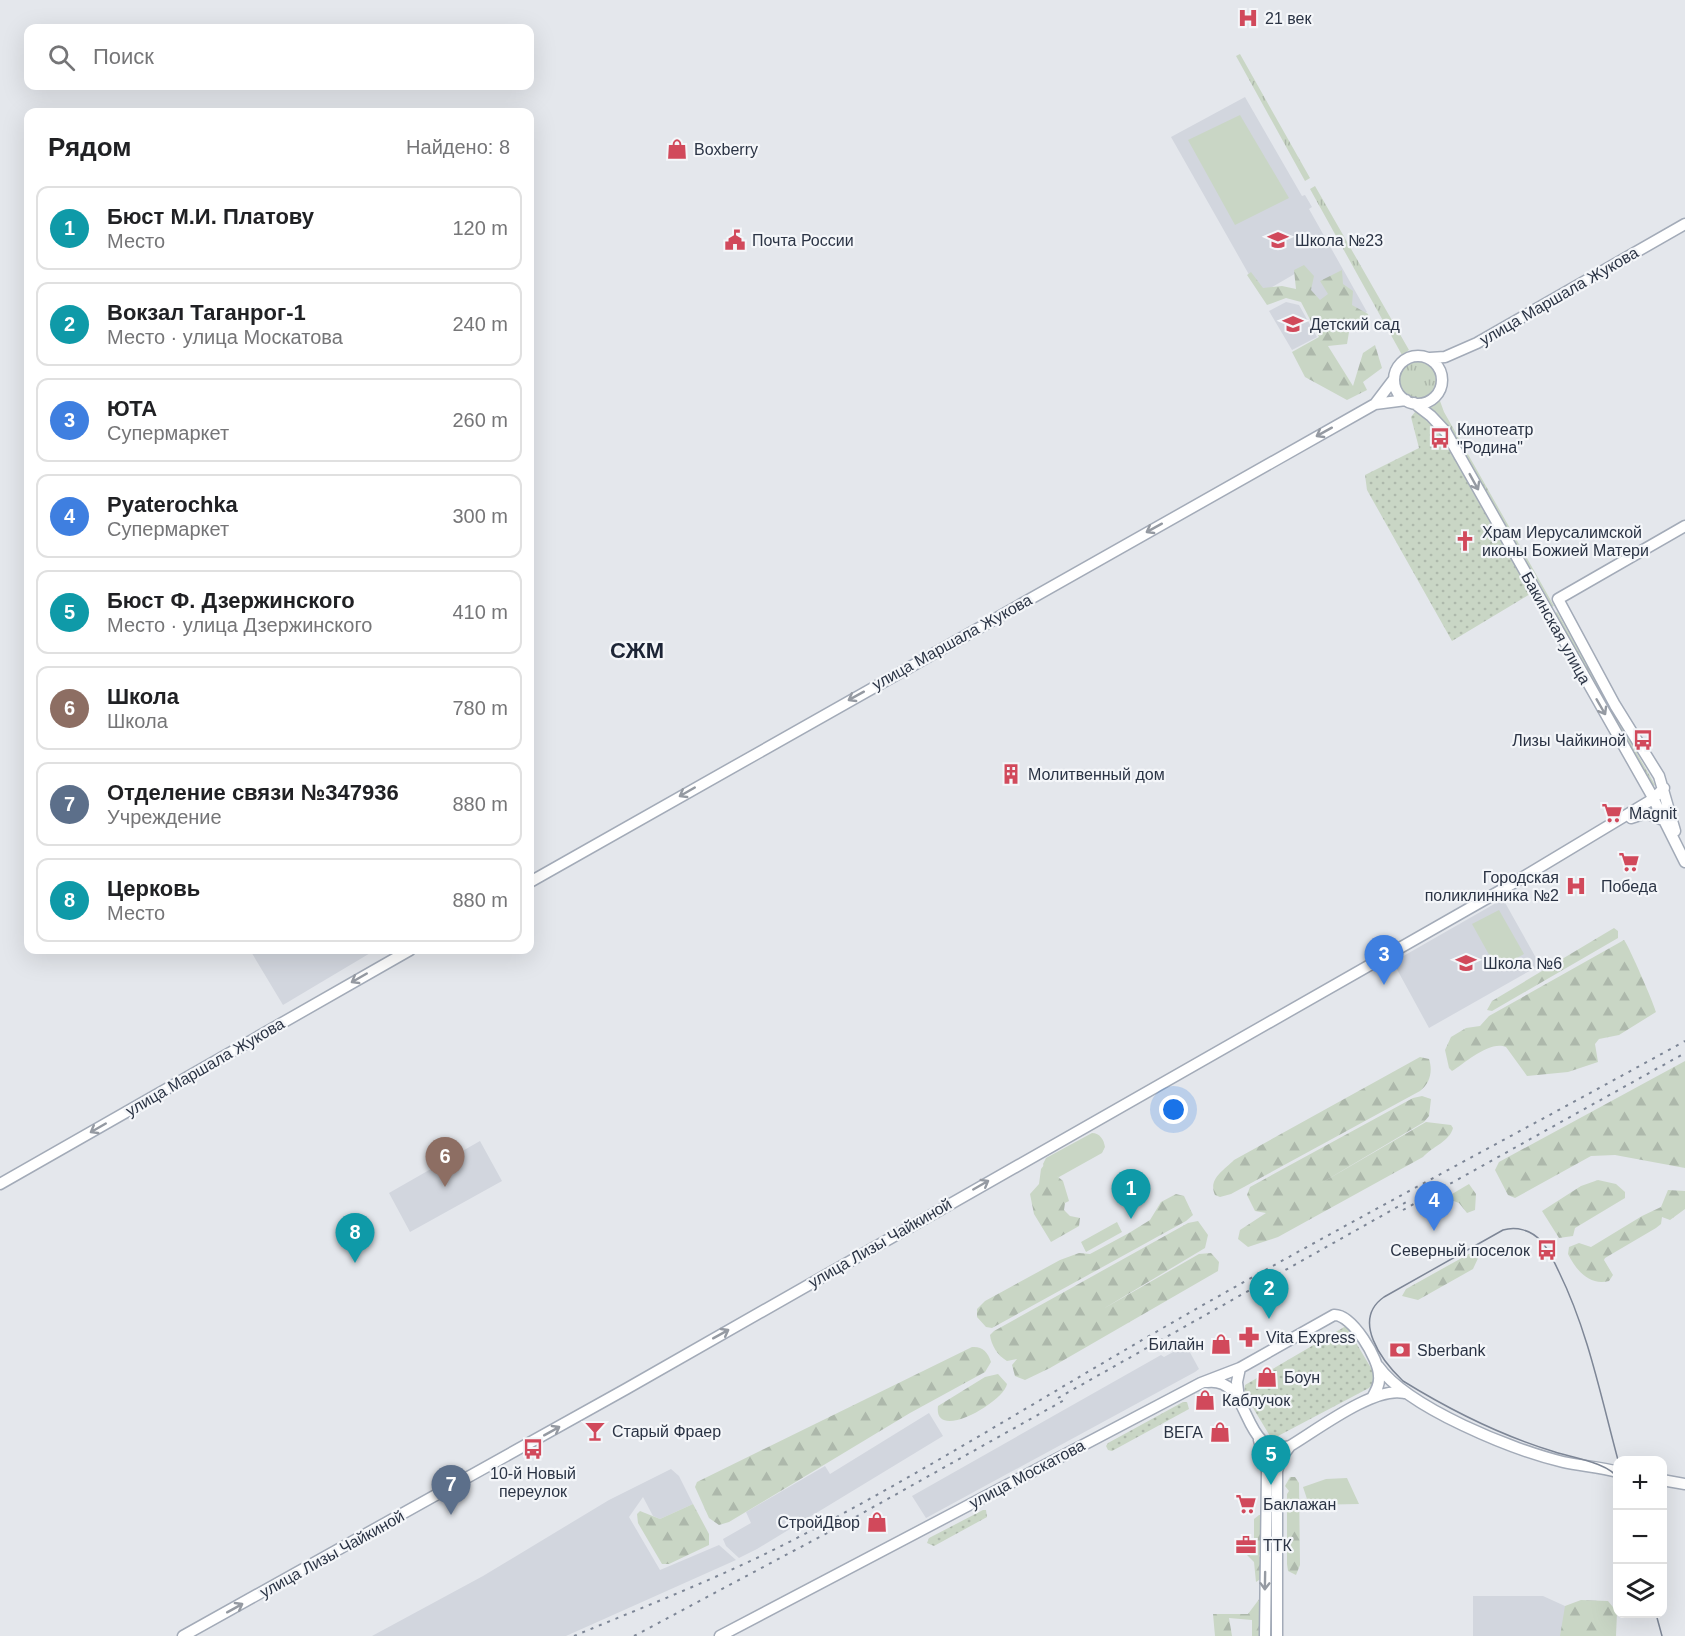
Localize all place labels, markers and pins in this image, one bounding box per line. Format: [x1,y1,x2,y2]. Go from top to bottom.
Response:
hospital icon: 21 век [1236,6,1260,30]
place label: 21 век [1265,10,1312,27]
shop icon: Boxberry [665,137,689,161]
place label: Boxberry [694,141,758,158]
public building icon: Почта России [723,228,747,252]
school or university icon: Школа №23 [1266,228,1290,252]
place label: Почта России [752,232,854,249]
place label: Школа №23 [1295,232,1383,249]
school or university icon: Детский сад [1281,312,1305,336]
place label: Детский сад [1310,316,1401,333]
place label: Кинотеатр "Родина" [1457,421,1534,456]
bus stop icon: Кинотеатр "Родина" [1428,426,1452,450]
place label: Храм Иерусалимской иконы Божией Матери [1482,524,1649,559]
church icon: Храм Иерусалимской иконы Божией Матери [1453,529,1477,553]
bus stop icon: Лизы Чайкиной [1631,728,1655,752]
place label: Лизы Чайкиной [1512,732,1626,749]
building icon: Молитвенный дом [999,762,1023,786]
place label: Молитвенный дом [1028,766,1165,783]
supermarket icon: Magnit [1600,801,1624,825]
place label: Magnit [1629,805,1678,822]
supermarket icon: Победа [1617,850,1641,874]
place label: Городская поликлинника №2 [1425,869,1559,904]
hospital icon: Городская поликлинника №2 [1564,874,1588,898]
place label: Победа [1601,878,1657,895]
pin: 3 [1364,936,1404,985]
school or university icon: Школа №6 [1454,951,1478,975]
place label: Школа №6 [1483,955,1562,972]
pin: 6 [426,1138,464,1187]
pin: 1 [1112,1170,1150,1219]
pin: 4 [1414,1182,1454,1231]
pin: 8 [336,1214,374,1263]
bus stop icon: Северный поселок [1535,1238,1559,1262]
place label: Северный поселок [1390,1242,1531,1259]
pin: 2 [1250,1270,1288,1319]
pharmacy icon: Vita Express [1237,1325,1261,1349]
place label: Vita Express [1266,1329,1356,1346]
shop icon: Билайн [1209,1332,1233,1356]
place label: Билайн [1149,1336,1204,1353]
bank icon: Sberbank [1388,1338,1412,1362]
place label: Sberbank [1417,1342,1486,1359]
shop icon: Боун [1255,1365,1279,1389]
place label: Боун [1284,1369,1320,1386]
shop icon: Каблучок [1193,1388,1217,1412]
place label: Каблучок [1222,1392,1291,1409]
bar icon: Старый Фраер [583,1419,607,1443]
shop icon: ВЕГА [1208,1420,1232,1444]
place label: Старый Фраер [612,1423,721,1440]
place label: ВЕГА [1163,1424,1203,1441]
pin: 5 [1252,1436,1290,1485]
bus stop icon: 10-й Новый переулок [521,1437,545,1461]
place label: 10-й Новый переулок [490,1465,576,1500]
pin: 7 [432,1466,470,1515]
supermarket icon: Баклажан [1234,1492,1258,1516]
place label: Баклажан [1263,1496,1336,1513]
shop icon: СтройДвор [865,1510,889,1534]
place label: СтройДвор [777,1514,860,1531]
office icon: ТТК [1234,1533,1258,1557]
place label: ТТК [1263,1537,1293,1554]

